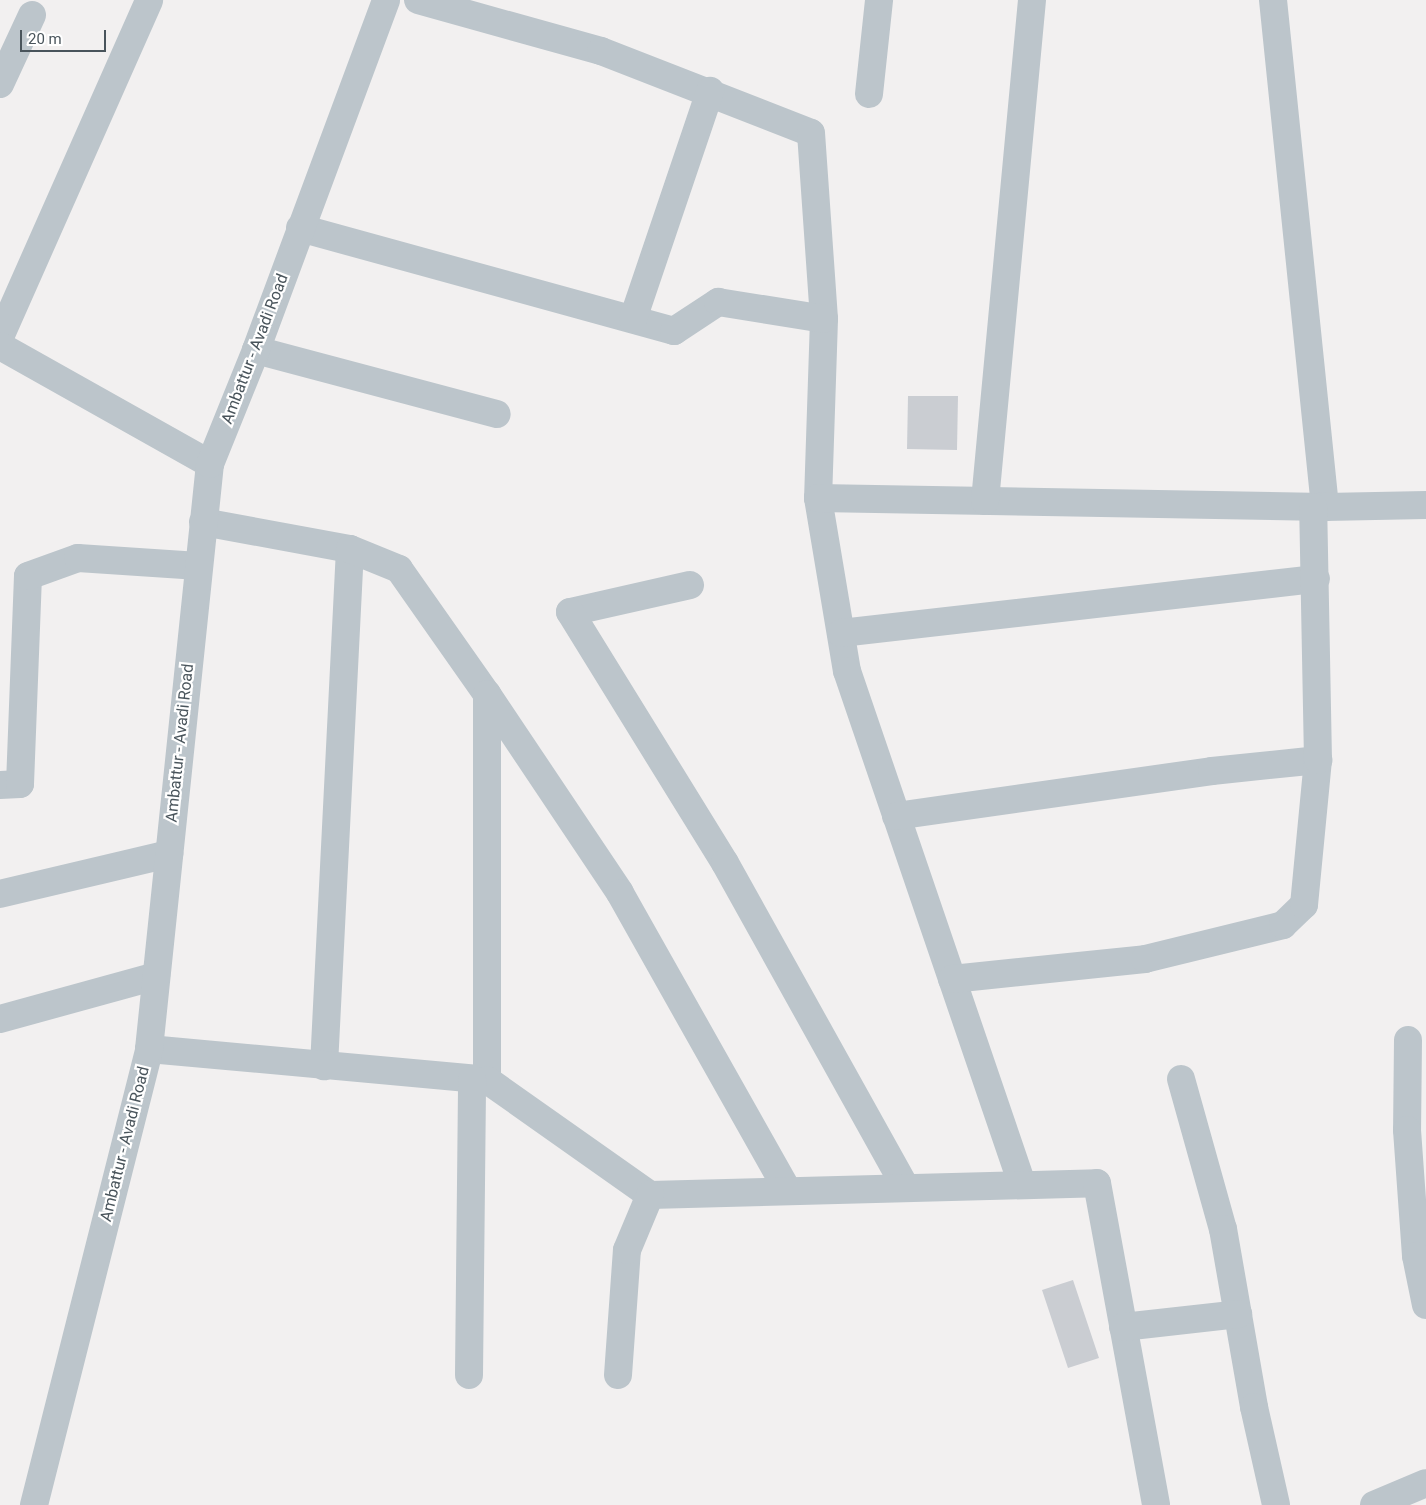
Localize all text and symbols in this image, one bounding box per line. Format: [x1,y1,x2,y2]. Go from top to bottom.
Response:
scale bar [22,20,109,52]
text: 20 m [28,30,62,48]
street label: Ambattur - Avadi Road [218,271,292,427]
street label: Ambattur - Avadi Road [162,663,198,823]
street label: Ambattur - Avadi Road [96,1064,154,1224]

